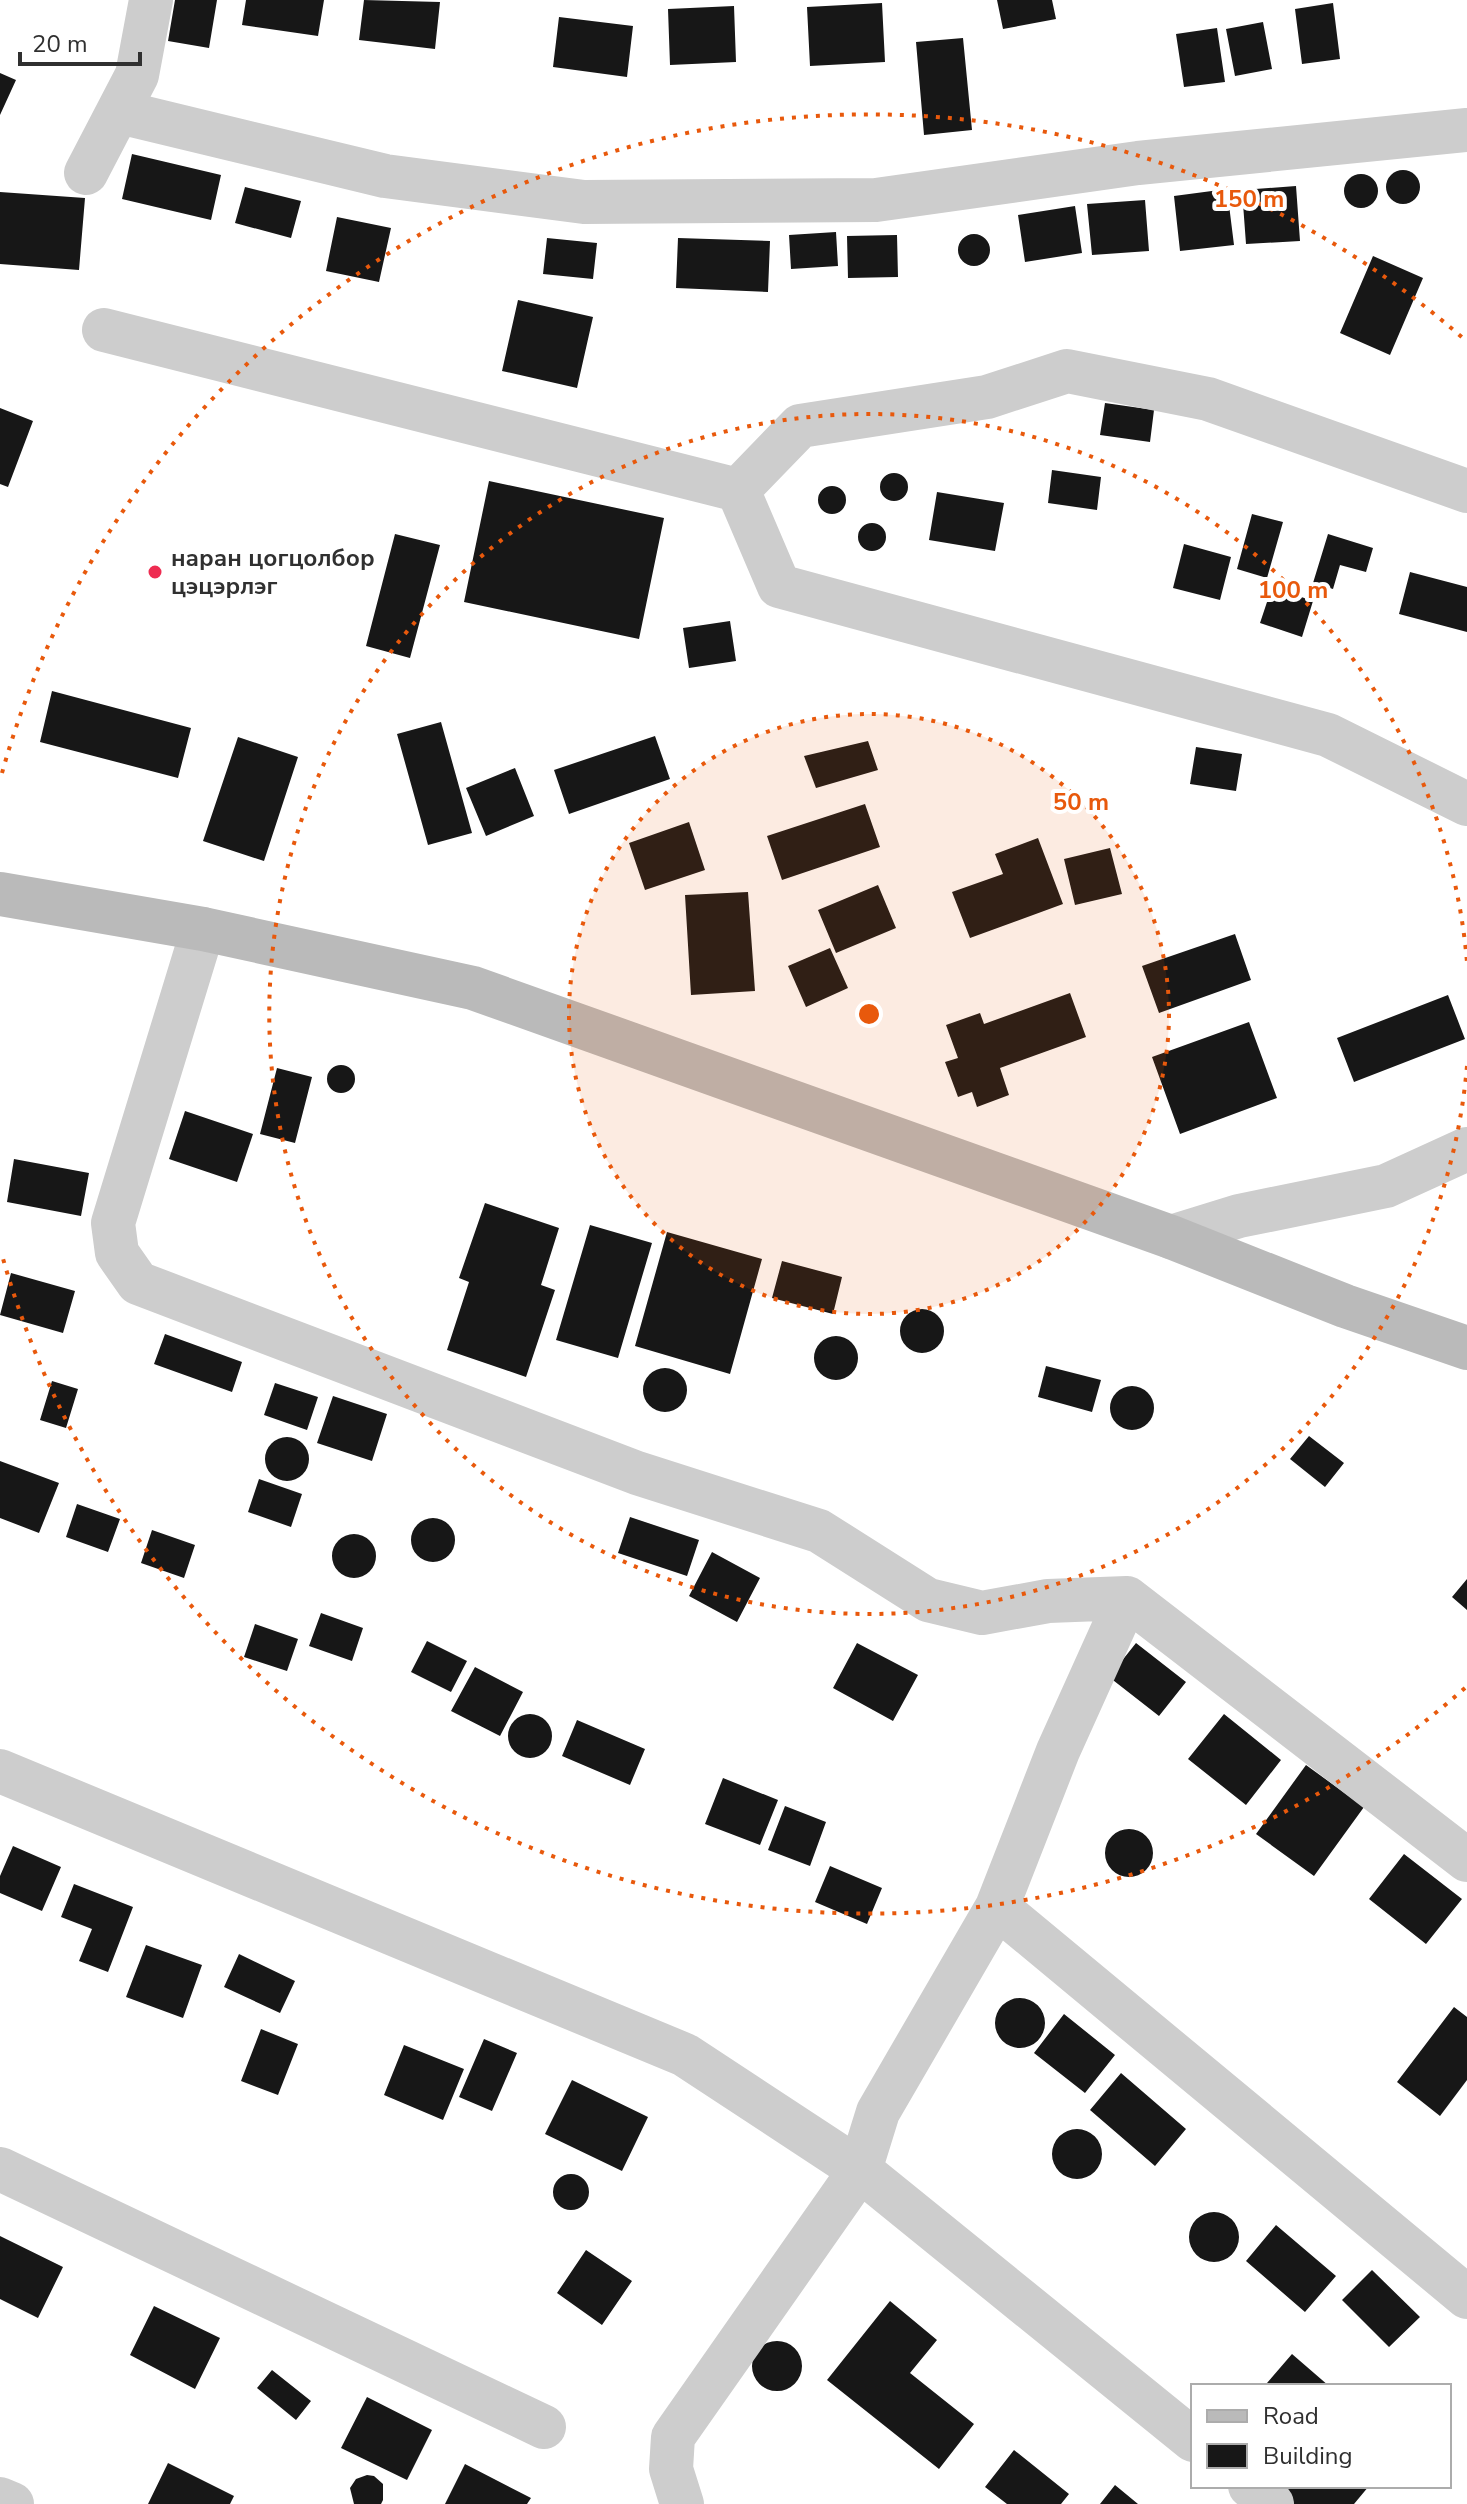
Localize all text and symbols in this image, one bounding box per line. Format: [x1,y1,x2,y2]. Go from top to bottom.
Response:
scale bar [20,16,140,66]
text: 20 m [32,28,88,60]
text: 150 m [1214,183,1284,215]
place label: наран цогцолбор цэцэрлэг [171,542,375,602]
marker: наран цогцолбор цэцэрлэг [146,563,164,581]
text: 100 m [1258,574,1328,606]
text: 50 m [1053,786,1109,818]
centre of rings [855,1000,883,1028]
legend [1191,2384,1451,2488]
text: Road [1263,2400,1319,2432]
text: Building [1263,2440,1353,2472]

